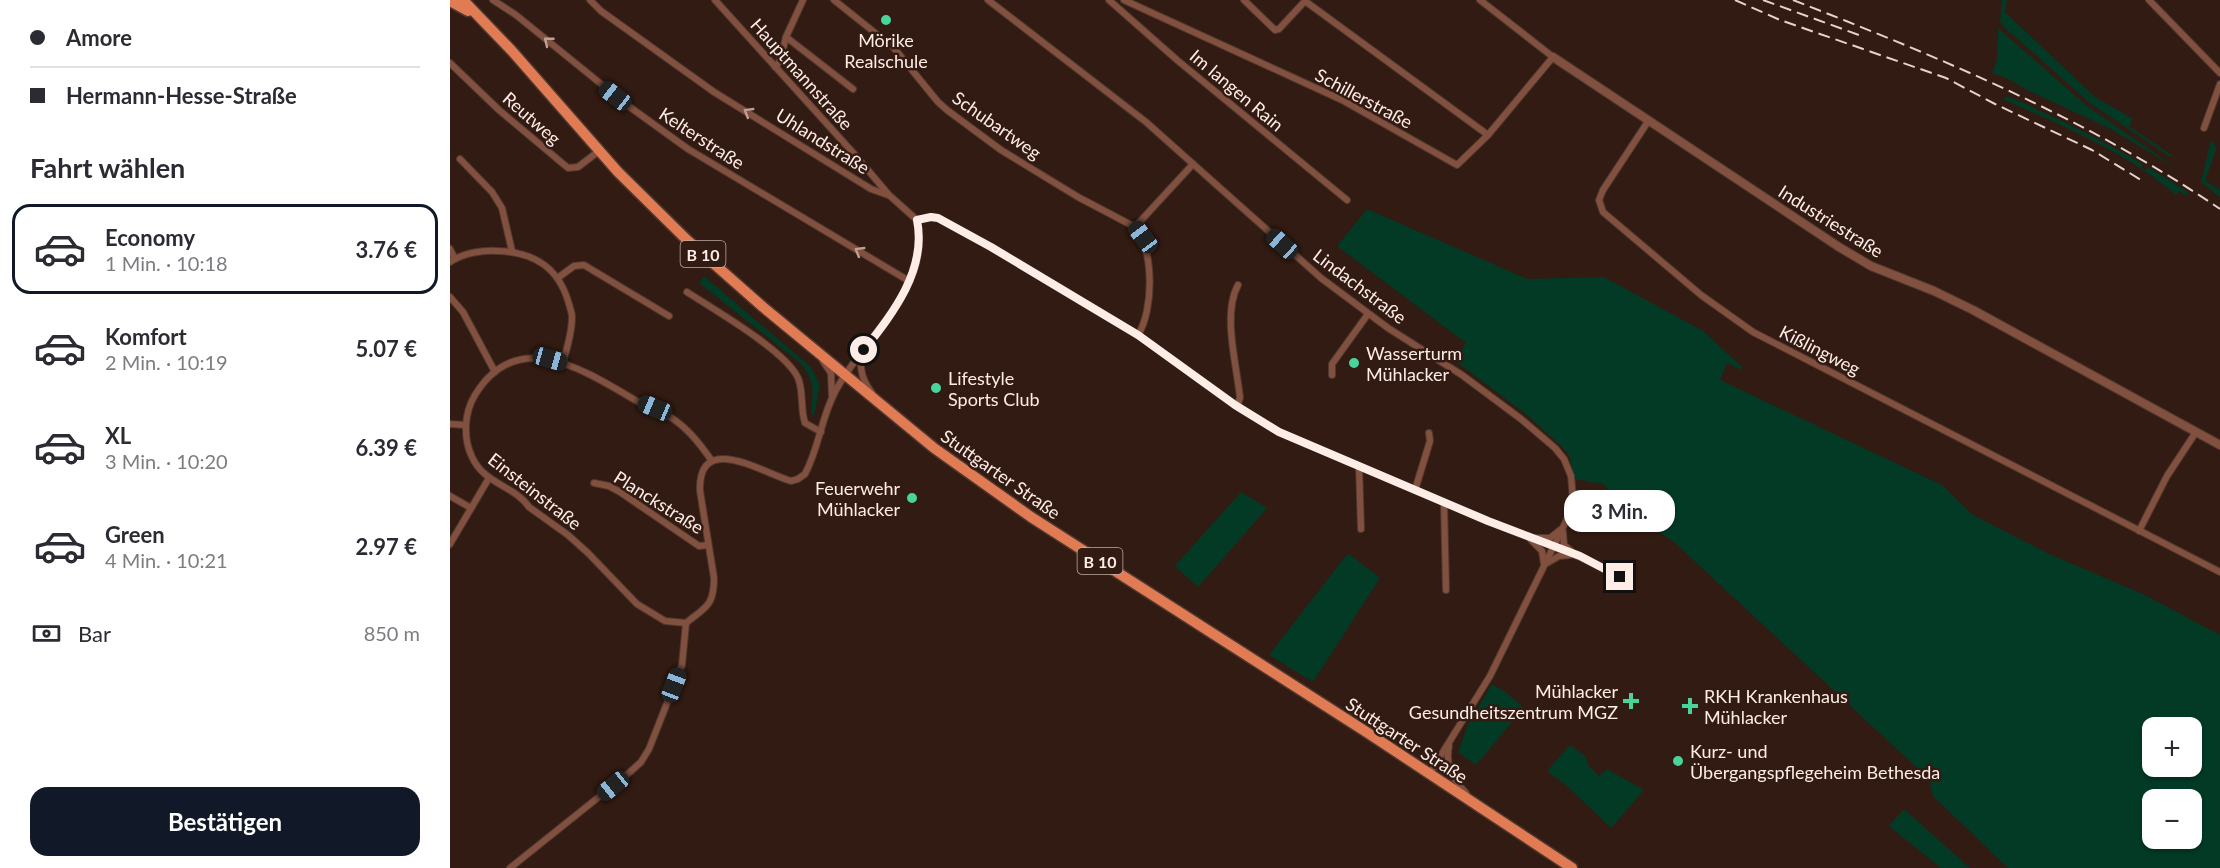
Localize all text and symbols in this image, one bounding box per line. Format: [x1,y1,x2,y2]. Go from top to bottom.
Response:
marker: Mörike Realschule [879,13,893,27]
street label: Hauptmannstraße [746,14,858,134]
text: Amore [66,24,132,51]
place label: Mörike Realschule [844,29,928,72]
one-way arrow [544,37,555,48]
street label: Im langen Rain [1186,44,1288,136]
street label: Schillerstraße [1312,63,1416,133]
car [595,78,635,114]
text: Hermann-Hesse-Straße [66,82,297,109]
street label: Schubartweg [948,86,1046,164]
street label: Reutweg [499,87,565,149]
street label: Kelterstraße [655,102,749,174]
street label: Uhlandstraße [772,104,874,178]
one-way arrow [744,108,754,120]
text: Fahrt wählen [30,151,185,184]
street label: Industriestraße [1775,180,1887,262]
car [1125,217,1161,257]
icon: car [33,222,87,276]
text: Economy [105,224,195,251]
car [1263,225,1301,263]
text: 3.76 € [355,236,417,263]
road number: B 10 [680,241,726,267]
street label: Lindachstraße [1309,244,1411,328]
one-way arrow [855,247,865,258]
text: 1 Min. · 10:18 [105,251,228,275]
street label: Kißlingweg [1776,320,1864,380]
icon: car [33,321,87,375]
text: Komfort [105,323,187,350]
text: 5.07 € [355,335,417,362]
route start [850,336,877,363]
place label: Wasserturm Mühlacker [1366,342,1462,385]
car [530,345,570,373]
text: 2 Min. · 10:19 [105,350,228,374]
marker: Wasserturm Mühlacker [1347,356,1361,370]
place label: Lifestyle Sports Club [948,367,1040,410]
marker: Lifestyle Sports Club [929,381,943,395]
car [635,393,675,423]
icon: car [33,420,87,474]
text: XL [105,422,131,449]
street label: Stuttgarter Straße [937,425,1065,523]
text: 6.39 € [355,434,417,461]
street label: Einsteinstraße [484,448,586,534]
text: 3 Min. · 10:20 [105,449,228,473]
street label: Planckstraße [610,466,708,538]
place label: Feuerwehr Mühlacker [815,477,900,520]
callout: 3 Min. [1564,490,1676,532]
marker: Feuerwehr Mühlacker [905,491,919,505]
text: 3 Min. [1591,499,1648,523]
icon: car [33,519,87,573]
text: Green [105,521,165,548]
text: 2.97 € [355,533,417,560]
text: 4 Min. · 10:21 [105,548,228,572]
road number: B 10 [1078,548,1122,574]
route end [1606,563,1633,590]
icon: cash [30,617,63,650]
text: Bar [78,620,111,647]
text: 850 m [364,621,420,645]
car [659,665,689,705]
place label: Mühlacker Gesundheitszentrum MGZ [1409,680,1618,723]
place label: RKH Krankenhaus Mühlacker [1704,685,1848,728]
street label: Stuttgarter Straße [1342,692,1472,788]
marker: Mühlacker Gesundheitszentrum MGZ [1622,692,1640,710]
marker: RKH Krankenhaus Mühlacker [1681,697,1699,715]
map controls [2142,717,2202,849]
button: + [2142,717,2202,777]
place label: Kurz- und Übergangspflegeheim Bethesda [1690,740,1940,783]
marker: Kurz- und Übergangspflegeheim Bethesda [1671,754,1685,768]
car [593,768,633,804]
button: Bestätigen [30,787,420,856]
button: − [2142,789,2202,849]

